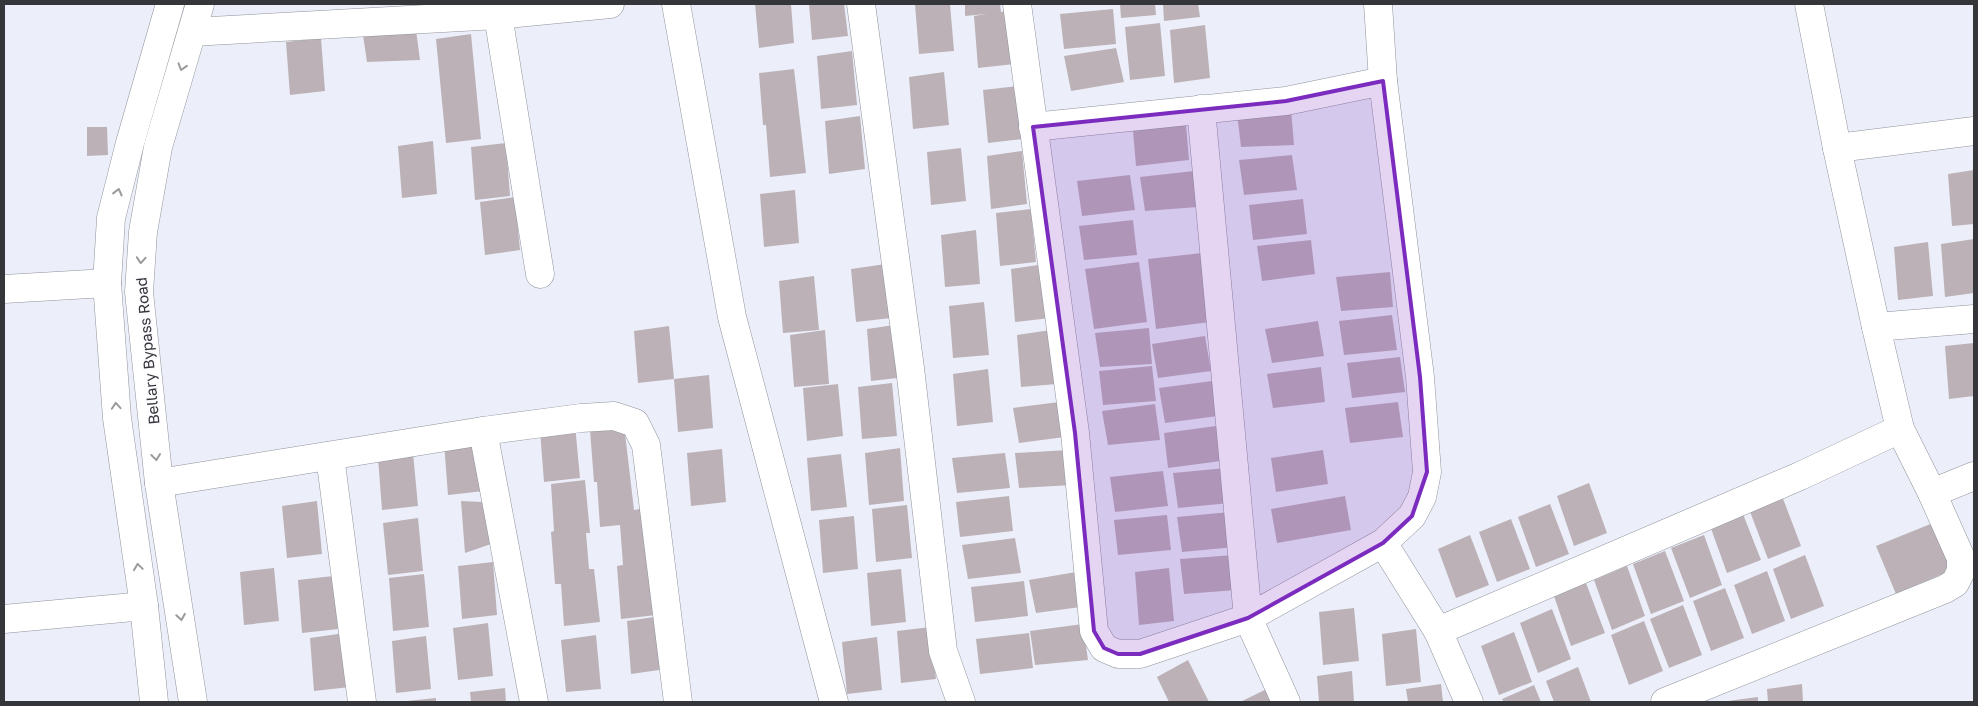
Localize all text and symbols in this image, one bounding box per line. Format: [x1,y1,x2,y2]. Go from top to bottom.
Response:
one-way arrow [177,63,187,71]
one-way arrow [112,189,122,197]
one-way arrow [136,256,147,264]
street label: Bellary Bypass Road [132,277,162,425]
one-way arrow [110,402,121,410]
one-way arrow [150,453,161,461]
one-way arrow [133,563,144,571]
one-way arrow [175,613,185,622]

